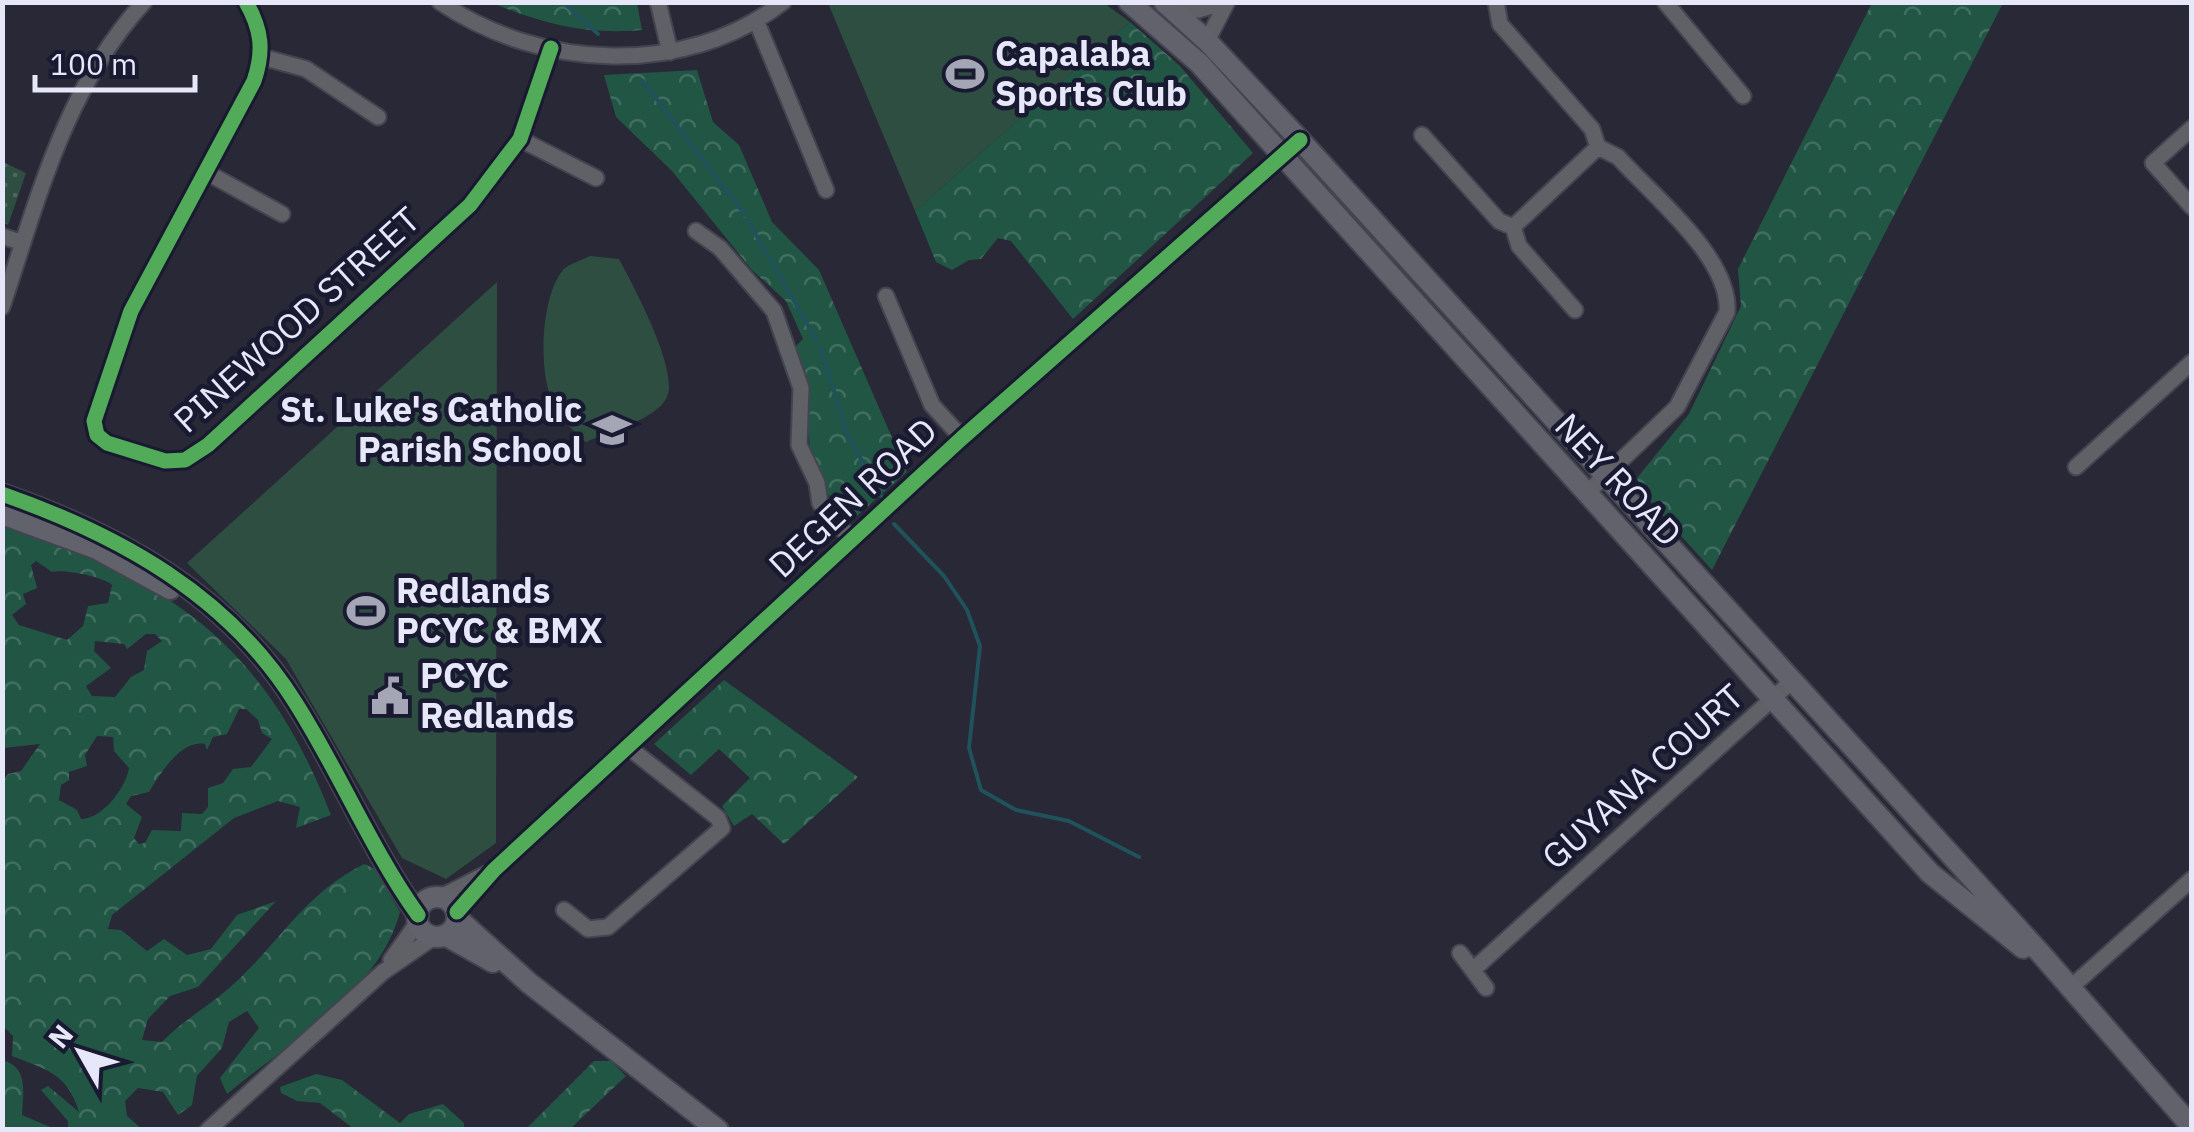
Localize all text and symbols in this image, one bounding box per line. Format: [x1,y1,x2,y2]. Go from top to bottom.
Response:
scale bar [35,30,195,92]
place label: Capalaba Sports Club [995,30,1187,116]
text: 100 m [50,44,137,83]
sports icon: Capalaba Sports Club [944,53,986,95]
street label: PINEWOOD STREET [164,196,429,442]
place label: St. Luke's Catholic Parish School [280,386,582,472]
street label: NEY ROAD [1545,403,1692,556]
street label: DEGEN ROAD [758,408,946,587]
school or university icon: St. Luke's Catholic Parish School [591,409,633,451]
place label: Redlands PCYC & BMX [396,567,602,653]
sports icon: Redlands PCYC & BMX [345,590,387,632]
place label: PCYC Redlands [420,652,574,738]
street label: GUYANA COURT [1532,673,1753,879]
public building icon: PCYC Redlands [369,675,411,717]
north arrow [30,1002,130,1102]
text: N [39,1016,81,1055]

